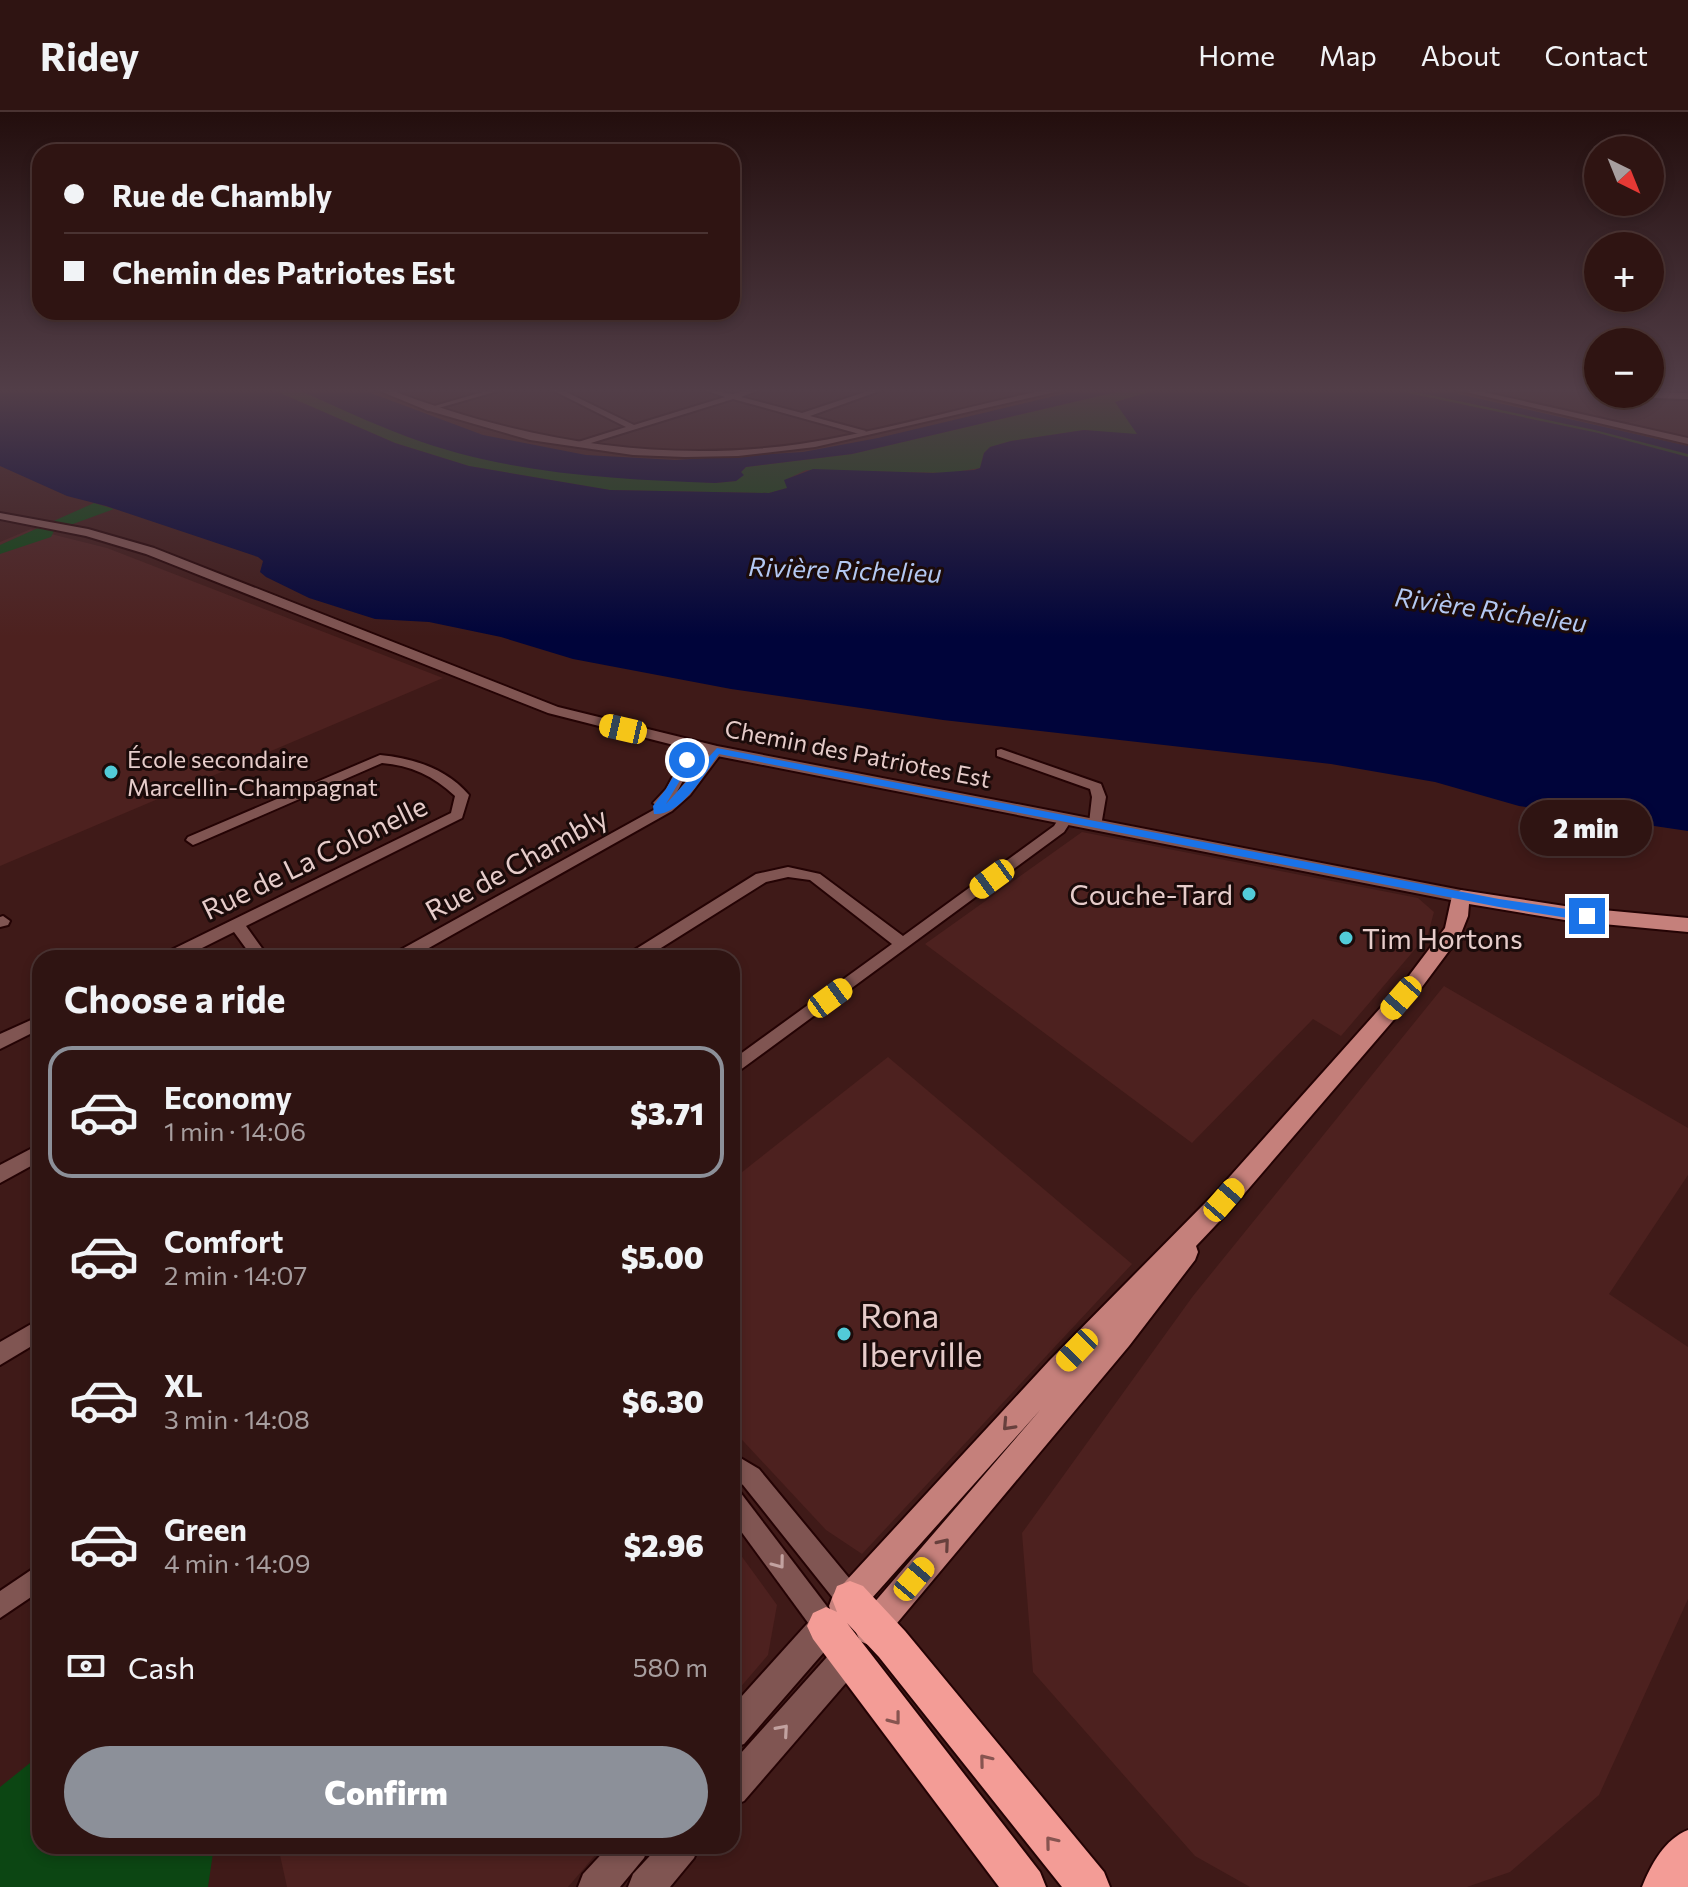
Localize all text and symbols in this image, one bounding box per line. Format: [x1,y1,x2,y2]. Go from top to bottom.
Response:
text: Ridey [40,32,139,79]
text: Home [1198,38,1275,72]
text: Map [1319,38,1377,72]
text: About [1421,38,1501,72]
text: Contact [1545,38,1648,72]
north arrow [1584,136,1664,216]
map controls [1584,136,1664,408]
text: Rue de Chambly [112,176,332,213]
button: + [1584,232,1664,312]
text: Chemin des Patriotes Est [112,253,455,290]
button: − [1584,328,1664,408]
water label: Rivière Richelieu [748,550,942,588]
water label: Rivière Richelieu [1393,580,1589,638]
car [597,712,649,746]
street label: Chemin des Patriotes Est [722,713,994,793]
route start [669,742,705,778]
place label: École secondaire Marcellin-Champagnat [127,744,378,801]
marker: École secondaire Marcellin-Champagnat [102,763,120,781]
street label: Rue de La Colonelle [196,788,432,926]
street label: Rue de Chambly [419,799,613,927]
callout: 2 min [1521,800,1653,856]
text: 2 min [1553,812,1619,843]
car [966,855,1018,903]
place label: Couche-Tard [1069,877,1233,911]
marker: Couche-Tard [1240,885,1258,903]
route end [1569,898,1605,934]
place label: Tim Hortons [1362,921,1523,955]
marker: Tim Hortons [1337,929,1355,947]
car [1376,972,1426,1024]
car [804,974,856,1022]
text: Choose a ride [64,976,285,1020]
icon: car [68,1076,140,1148]
text: Economy [164,1078,292,1115]
text: $3.71 [630,1094,704,1131]
text: 1 min · 14:06 [164,1115,306,1146]
car [1199,1174,1249,1226]
icon: car [68,1220,140,1292]
text: Comfort [164,1222,283,1259]
text: $5.00 [621,1238,704,1275]
text: 2 min · 14:07 [164,1259,307,1290]
place label: Rona Iberville [860,1293,983,1374]
car [1052,1324,1102,1376]
marker: Rona Iberville [835,1325,853,1343]
icon: car [68,1364,140,1436]
text: XL [164,1366,203,1403]
text: $6.30 [622,1382,704,1419]
text: 3 min · 14:08 [164,1403,310,1434]
one-way arrow [1003,1415,1017,1430]
icon: car [68,1508,140,1580]
text: Green [164,1510,247,1547]
text: $2.96 [624,1526,704,1563]
one-way arrow [934,1539,949,1553]
text: 4 min · 14:09 [164,1547,311,1578]
car [889,1553,939,1605]
one-way arrow [769,1554,783,1569]
icon: cash [64,1644,108,1688]
text: Cash [128,1648,195,1685]
text: 580 m [633,1651,708,1682]
one-way arrow [886,1710,900,1725]
one-way arrow [774,1725,788,1740]
button: Confirm [64,1746,708,1838]
one-way arrow [981,1754,995,1769]
one-way arrow [1046,1837,1061,1851]

